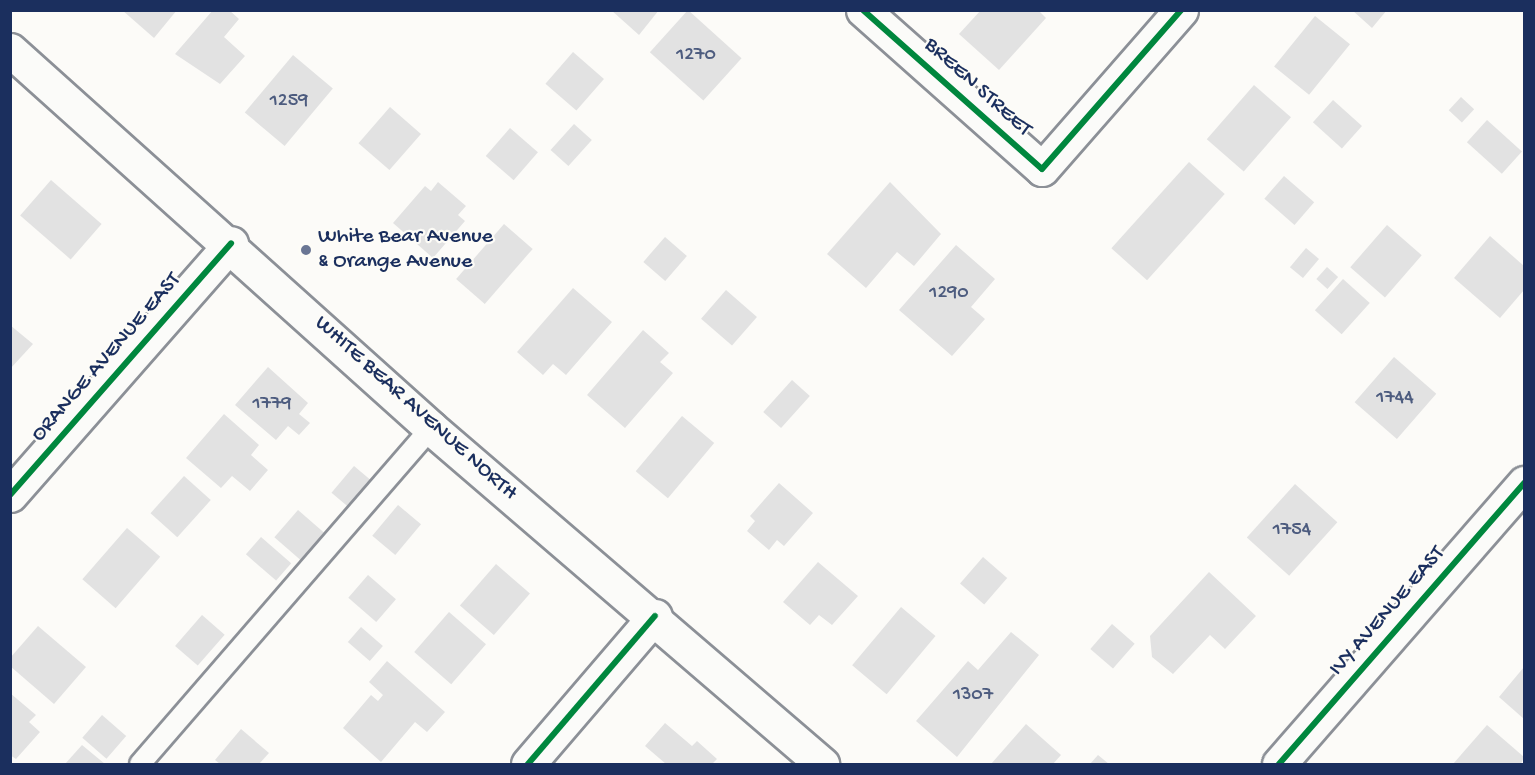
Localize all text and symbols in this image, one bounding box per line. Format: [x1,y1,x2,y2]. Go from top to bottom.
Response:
street label: BREEN STREET [918,33,1036,143]
house number: 1270 [676,43,716,67]
house number: 1259 [270,89,308,113]
place label: White Bear Avenue & Orange Avenue [318,224,493,276]
marker: White Bear Avenue & Orange Avenue [299,243,313,257]
street label: ORANGE AVENUE EAST [26,268,188,448]
house number: 1290 [929,281,969,305]
street label: WHITE BEAR AVENUE NORTH [308,311,522,507]
house number: 1744 [1376,386,1414,410]
house number: 1779 [253,392,291,416]
house number: 1754 [1273,518,1311,542]
street label: IVY AVENUE EAST [1325,542,1451,682]
house number: 1307 [953,683,993,707]

